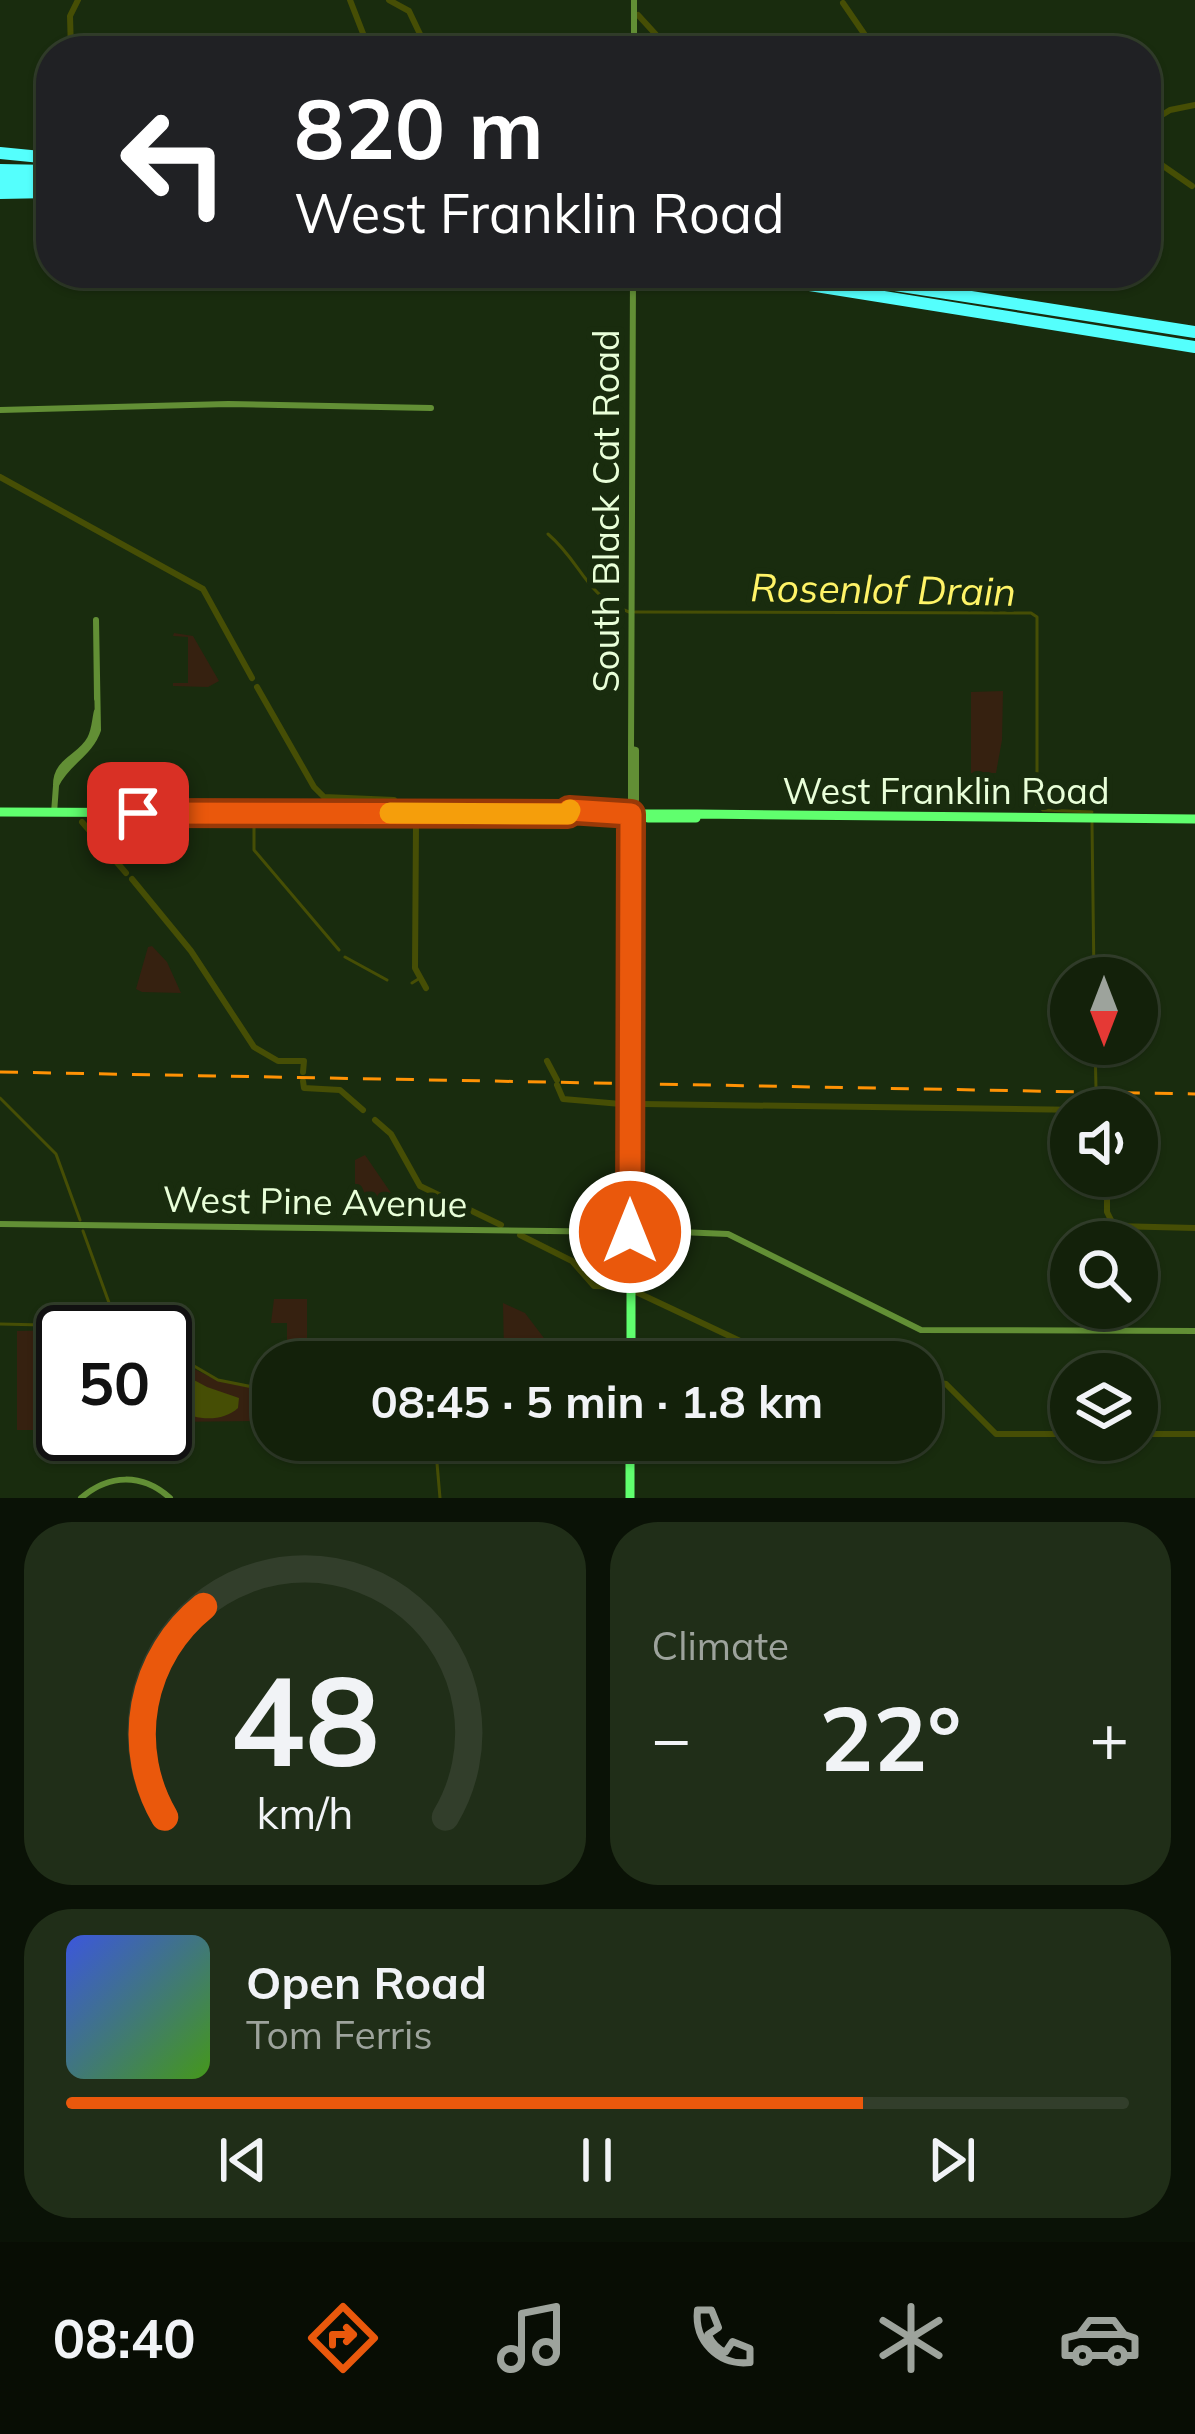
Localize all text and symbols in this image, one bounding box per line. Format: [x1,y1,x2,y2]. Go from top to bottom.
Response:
text: 820 m [294,75,544,180]
icon: left [96,84,252,240]
text: West Franklin Road [294,179,785,247]
street label: South Black Cat Road [583,329,628,693]
water label: Rosenlof Drain [750,562,1016,616]
pin [87,762,189,864]
street label: West Franklin Road [782,768,1110,813]
icon: arrive [105,780,171,846]
north arrow [1050,957,1158,1065]
map controls [1050,957,1158,1461]
button: sound [1050,1089,1158,1197]
position arrow [567,1169,693,1295]
street label: West Pine Avenue [162,1176,468,1226]
button: search [1050,1221,1158,1329]
speed limit sign: 50 [36,1305,192,1461]
button: layers [1050,1353,1158,1461]
text: 08:45 · 5 min · 1.8 km [371,1373,823,1429]
text: Climate [652,1621,789,1670]
text: 48 [230,1641,380,1797]
text: 22° [819,1681,961,1794]
text: − [652,1696,691,1779]
text: + [1089,1696,1129,1779]
text: km/h [256,1785,353,1839]
text: Open Road [246,1954,487,2010]
text: Tom Ferris [246,2010,433,2059]
icon: previous [210,2127,276,2193]
icon: pause [564,2127,630,2193]
icon: next [919,2127,985,2193]
icon: directions [301,2296,385,2380]
icon: music [490,2296,574,2380]
icon: phone [680,2296,764,2380]
icon: climate [869,2296,953,2380]
icon: car [1058,2296,1142,2380]
text: 08:40 [53,2304,196,2372]

